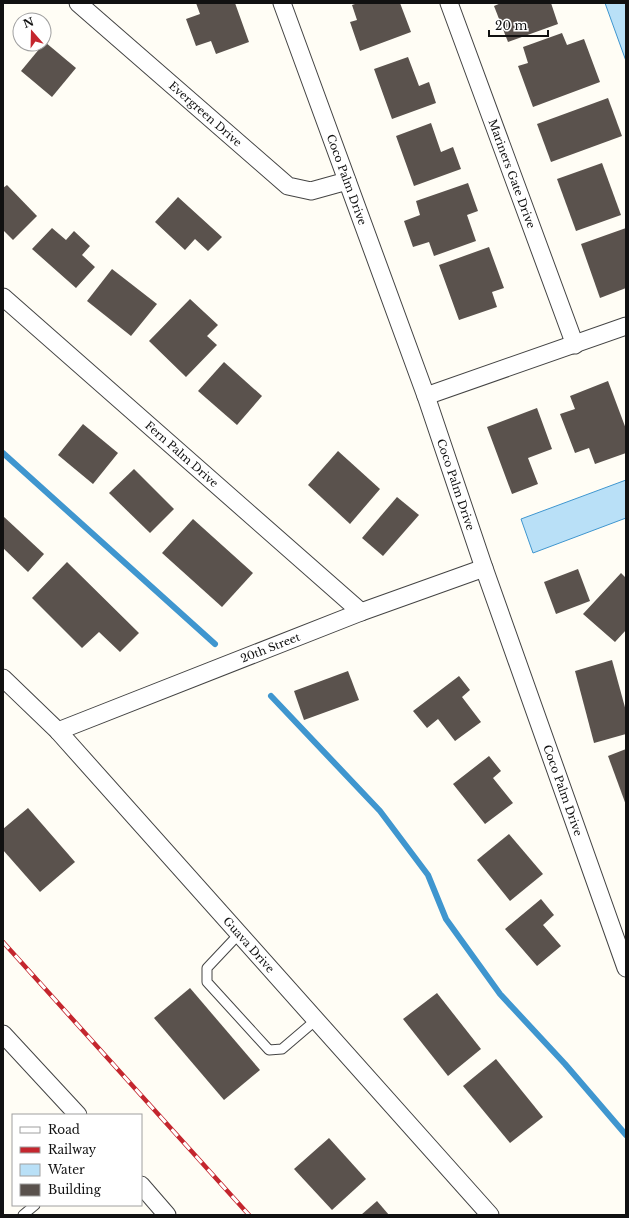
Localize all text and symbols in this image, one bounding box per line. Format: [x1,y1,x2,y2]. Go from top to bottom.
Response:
north arrow [12,12,52,52]
scale bar [489,12,548,38]
text: N [21,14,36,31]
text: 20 m [495,18,527,33]
street label: Evergreen Drive [166,78,245,150]
street label: Mariners Gate Drive [485,117,538,230]
street label: Coco Palm Drive [324,132,370,227]
street label: Fern Palm Drive [142,418,221,490]
street label: Coco Palm Drive [434,437,478,532]
street label: 20th Street [238,629,303,666]
street label: Coco Palm Drive [540,743,586,838]
street label: Guava Drive [220,914,277,976]
legend [12,1114,142,1206]
text: Road [48,1122,80,1137]
text: Railway [48,1142,97,1157]
text: Water [47,1162,85,1177]
text: Building [48,1182,102,1197]

